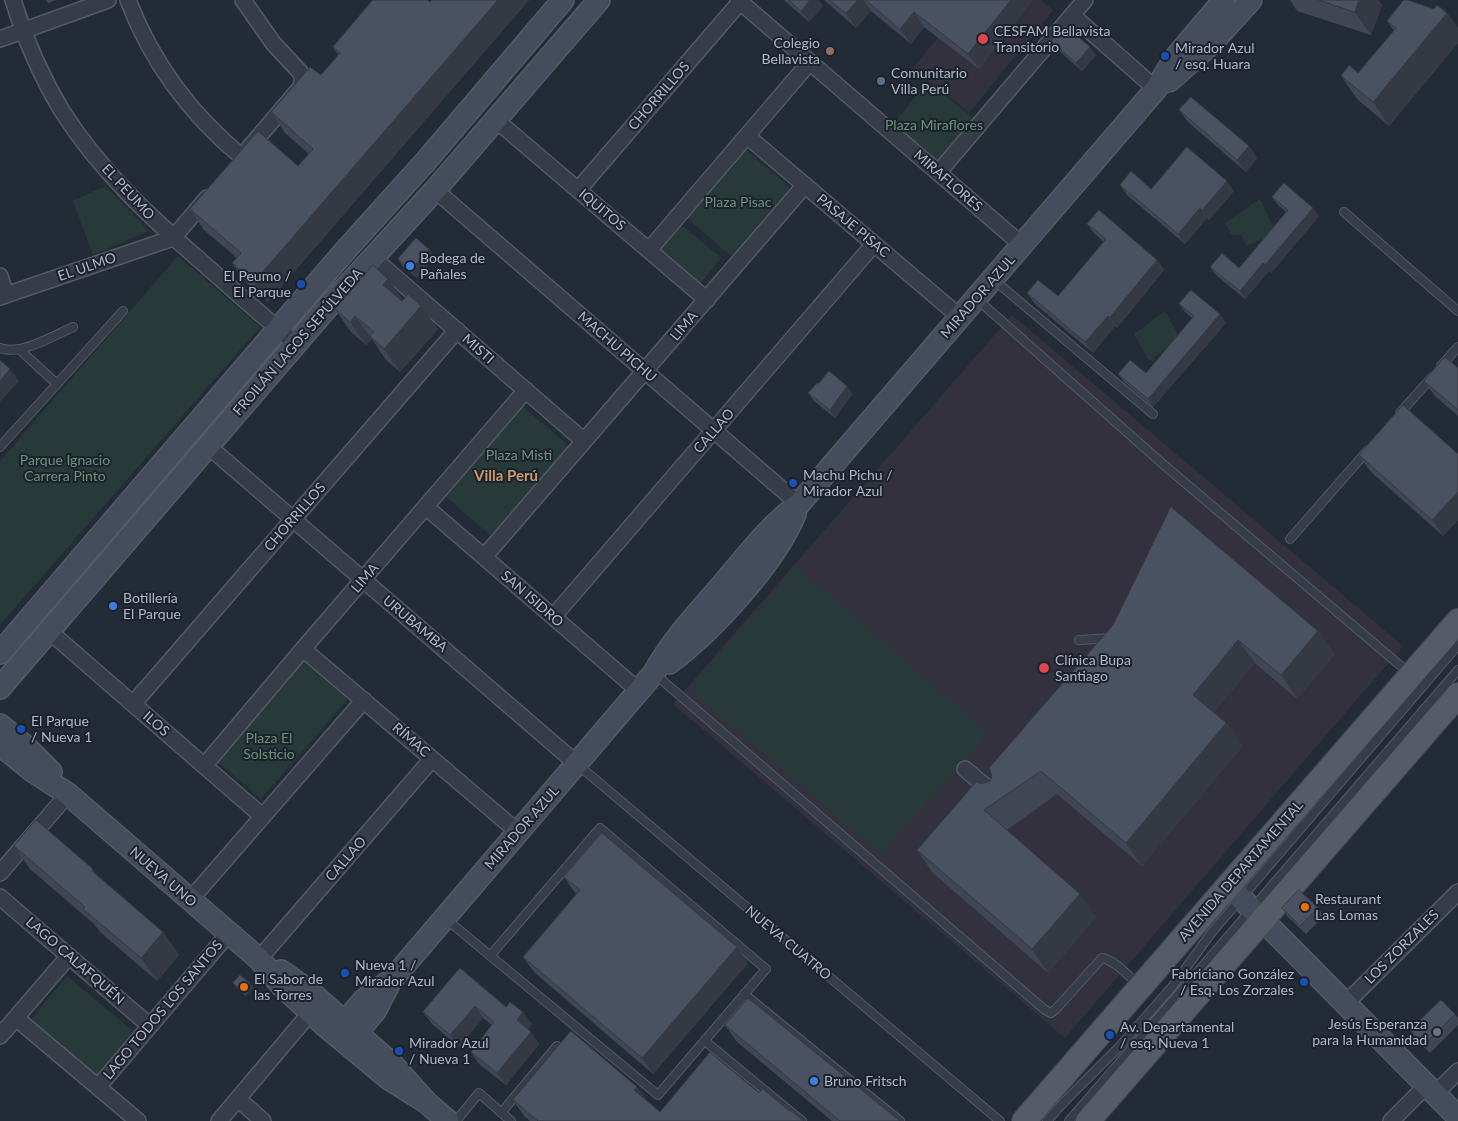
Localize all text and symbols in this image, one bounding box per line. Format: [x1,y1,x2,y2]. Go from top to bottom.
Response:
place label: CESFAM Bellavista Transitorio [994,23,1111,56]
marker: CESFAM Bellavista Transitorio [976,32,990,46]
place label: Colegio Bellavista [762,35,820,68]
place label: Mirador Azul / esq. Huara [1175,40,1255,72]
marker: Colegio Bellavista [824,45,836,57]
marker: Mirador Azul / esq. Huara [1159,50,1171,62]
street label: CHORRILLOS [625,58,693,134]
place label: Comunitario Villa Perú [891,65,967,98]
marker: Comunitario Villa Perú [875,75,887,87]
park label: Plaza Miraflores [885,117,983,133]
street label: MIRAFLORES [910,147,986,215]
street label: EL PEUMO [98,161,158,223]
street label: IQUITOS [575,186,629,234]
street label: PASAJE PISAC [813,191,893,261]
park label: Plaza Pisac [705,194,771,210]
street label: EL ULMO [56,249,118,285]
place label: Bodega de Pañales [420,250,485,282]
street label: MIRADOR AZUL [937,252,1019,342]
marker: Bodega de Pañales [404,260,416,272]
street label: FROILÁN LAGOS SEPÚLVEDA [230,265,366,419]
place label: El Peumo / El Parque [223,268,291,300]
marker: El Peumo / El Parque [295,278,307,290]
street label: MACHU PICHU [574,308,660,386]
street label: LIMA [667,308,701,344]
street label: MISTI [459,331,497,367]
street label: CALLAO [690,405,738,457]
park label: Plaza Misti [486,447,552,463]
park label: Parque Ignacio Carrera Pinto [20,452,110,484]
district label: Villa Perú [474,467,538,485]
place label: Machu Pichu / Mirador Azul [803,467,893,500]
marker: Machu Pichu / Mirador Azul [787,477,799,489]
street label: CHORRILLOS [261,479,329,555]
street label: LIMA [348,560,382,596]
street label: SAN ISIDRO [497,567,567,631]
place label: Botillería El Parque [123,590,181,622]
street label: URUBAMBA [379,592,451,656]
marker: Botillería El Parque [107,600,119,612]
place label: Clínica Bupa Santiago [1055,652,1131,684]
marker: Clínica Bupa Santiago [1037,661,1051,675]
street label: ILOS [139,708,173,740]
place label: El Parque / Nueva 1 [31,713,92,746]
street label: RÍMAC [389,719,433,761]
marker: El Parque / Nueva 1 [15,723,27,735]
park label: Plaza El Solsticio [243,730,295,762]
street label: MIRADOR AZUL [481,783,563,873]
street label: AVENIDA DEPARTAMENTAL [1175,797,1307,945]
street label: CALLAO [322,833,370,885]
street label: NUEVA UNO [126,843,200,911]
place label: Restaurant Las Lomas [1315,891,1381,924]
marker: Restaurant Las Lomas [1299,901,1311,913]
street label: NUEVA CUATRO [742,902,834,984]
street label: LOS ZORZALES [1361,906,1443,988]
street label: LAGO CALAFQUÉN [22,914,128,1008]
street label: LAGO TODOS LOS SANTOS [100,937,226,1083]
place label: Nueva 1 / Mirador Azul [355,957,435,990]
place label: Fabriciano González / Esq. Los Zorzales [1171,966,1294,999]
marker: Nueva 1 / Mirador Azul [339,967,351,979]
place label: El Sabor de las Torres [254,971,323,1004]
marker: Fabriciano González / Esq. Los Zorzales [1298,976,1310,988]
marker: El Sabor de las Torres [238,981,250,993]
place label: Jesús Esperanza para la Humanidad [1312,1016,1427,1048]
place label: Av. Departamental / esq. Nueva 1 [1120,1019,1234,1052]
marker: Jesús Esperanza para la Humanidad [1431,1026,1443,1038]
marker: Av. Departamental / esq. Nueva 1 [1104,1029,1116,1041]
place label: Mirador Azul / Nueva 1 [409,1035,489,1068]
marker: Mirador Azul / Nueva 1 [393,1045,405,1057]
place label: Bruno Fritsch [824,1073,906,1089]
marker: Bruno Fritsch [808,1075,820,1087]

